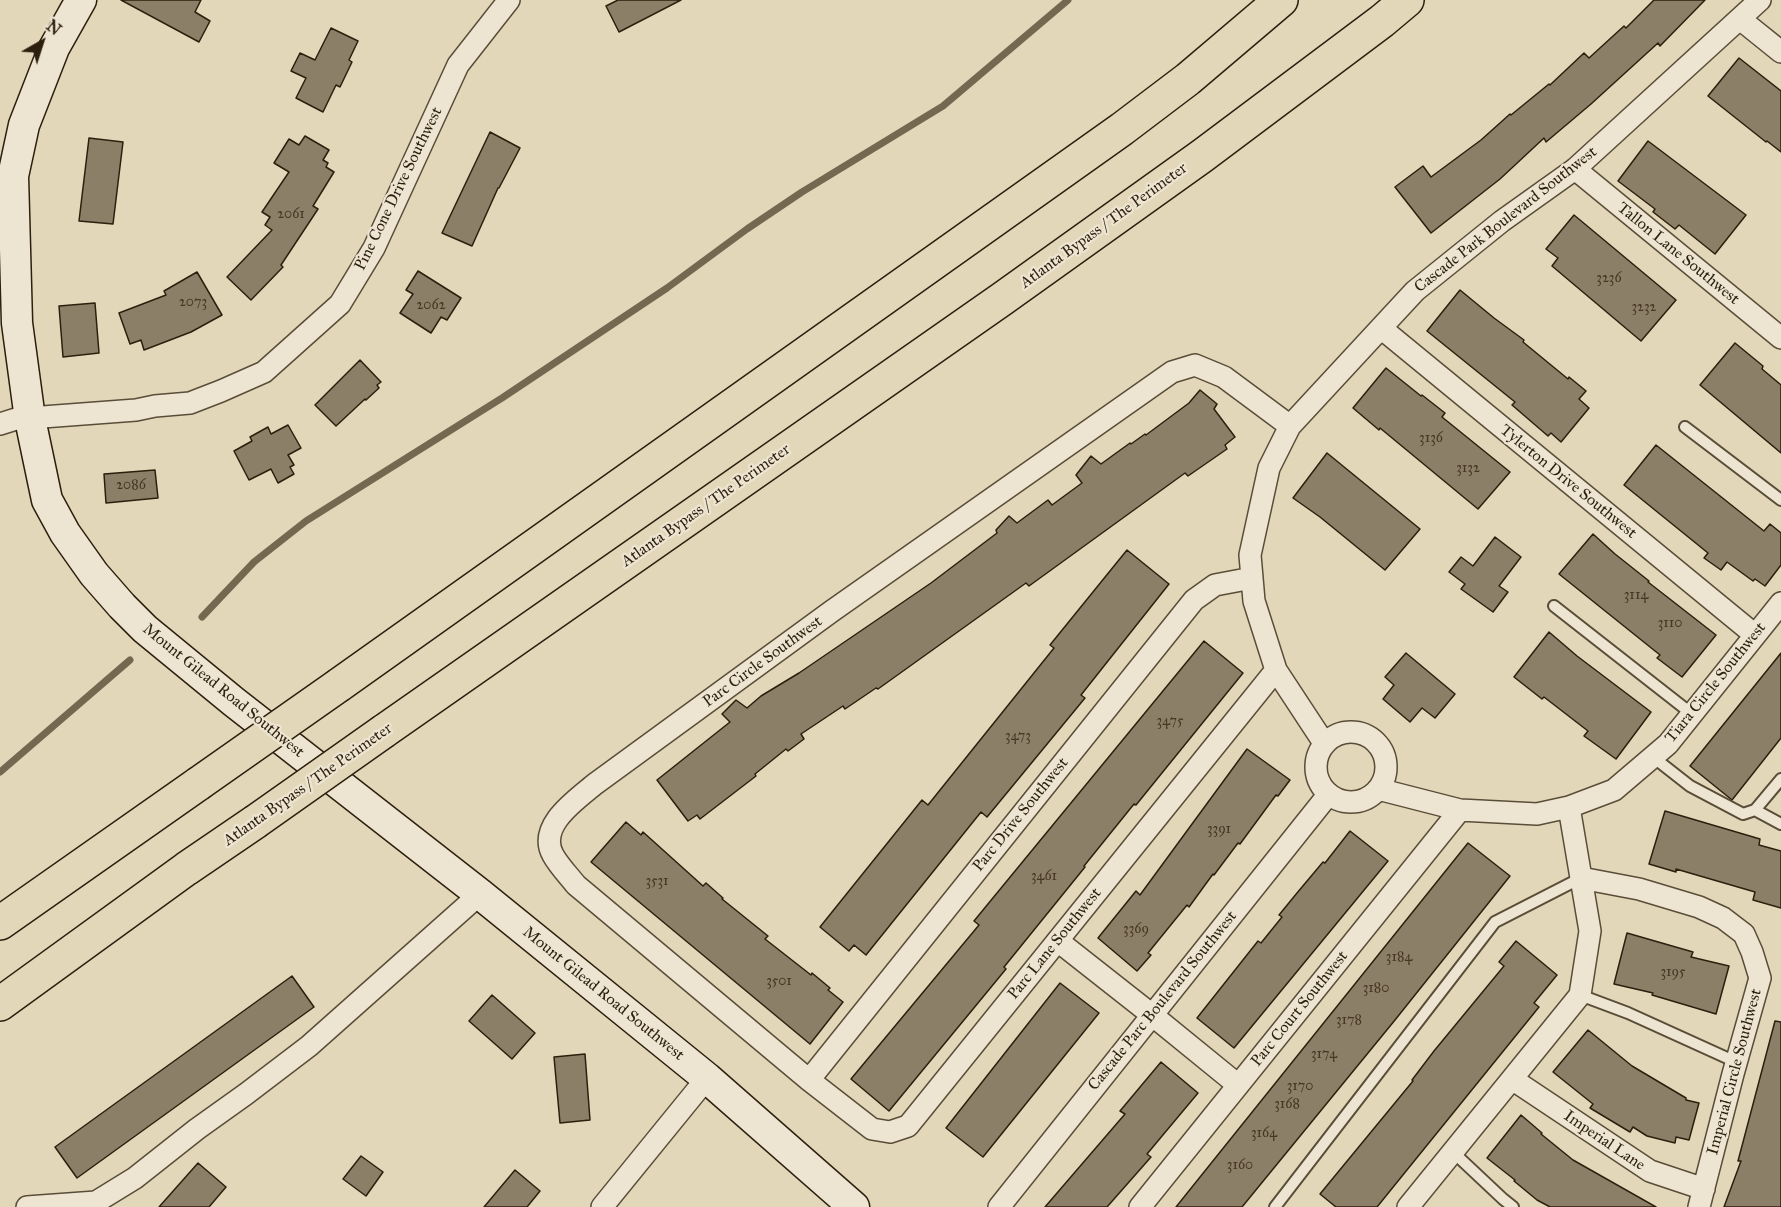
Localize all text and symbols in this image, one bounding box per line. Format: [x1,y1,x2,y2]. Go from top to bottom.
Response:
north arrow [12,12,72,72]
text: N [42,16,65,39]
street label: Pine Cone Drive Southwest [351,104,447,274]
street label: Cascade Park Boulevard Southwest [1411,143,1601,297]
street label: Atlanta Bypass / The Perimeter [1017,159,1191,293]
street label: Tallon Lane Southwest [1613,199,1743,309]
house number: 2061 [277,207,305,223]
house number: 3236 [1596,271,1622,287]
house number: 2073 [179,295,207,311]
house number: 2062 [416,298,446,314]
house number: 3232 [1631,300,1657,316]
street label: Tylerton Drive Southwest [1496,421,1640,543]
house number: 3136 [1419,431,1443,447]
street label: Atlanta Bypass / The Perimeter [618,440,794,572]
house number: 3132 [1456,461,1480,477]
house number: 2086 [116,478,146,494]
house number: 3114 [1624,588,1648,604]
street label: Parc Circle Southwest [700,612,826,712]
house number: 3110 [1658,616,1682,632]
street label: Tiara Circle Southwest [1661,619,1771,747]
street label: Mount Gilead Road Southwest [138,620,308,762]
house number: 3475 [1157,714,1183,730]
street label: Atlanta Bypass / The Perimeter [220,719,396,851]
house number: 3473 [1005,729,1031,745]
street label: Parc Drive Southwest [969,754,1073,876]
house number: 3391 [1207,822,1231,838]
house number: 3461 [1031,869,1057,885]
house number: 3531 [645,874,669,890]
street label: Parc Lane Southwest [1004,884,1106,1004]
street label: Cascade Parc Boulevard Southwest [1085,907,1241,1095]
house number: 3369 [1123,922,1149,938]
street label: Mount Gilead Road Southwest [518,923,688,1065]
street label: Parc Court Southwest [1247,947,1353,1071]
house number: 3184 [1386,950,1412,966]
house number: 3195 [1660,965,1686,981]
house number: 3501 [766,974,792,990]
house number: 3180 [1363,981,1389,997]
street label: Imperial Circle Southwest [1704,987,1766,1157]
house number: 3178 [1336,1013,1362,1029]
house number: 3174 [1311,1047,1337,1063]
house number: 3170 [1287,1079,1313,1095]
house number: 3168 [1274,1097,1300,1113]
street label: Imperial Lane [1560,1107,1648,1175]
house number: 3164 [1251,1126,1277,1142]
house number: 3160 [1227,1158,1253,1174]

